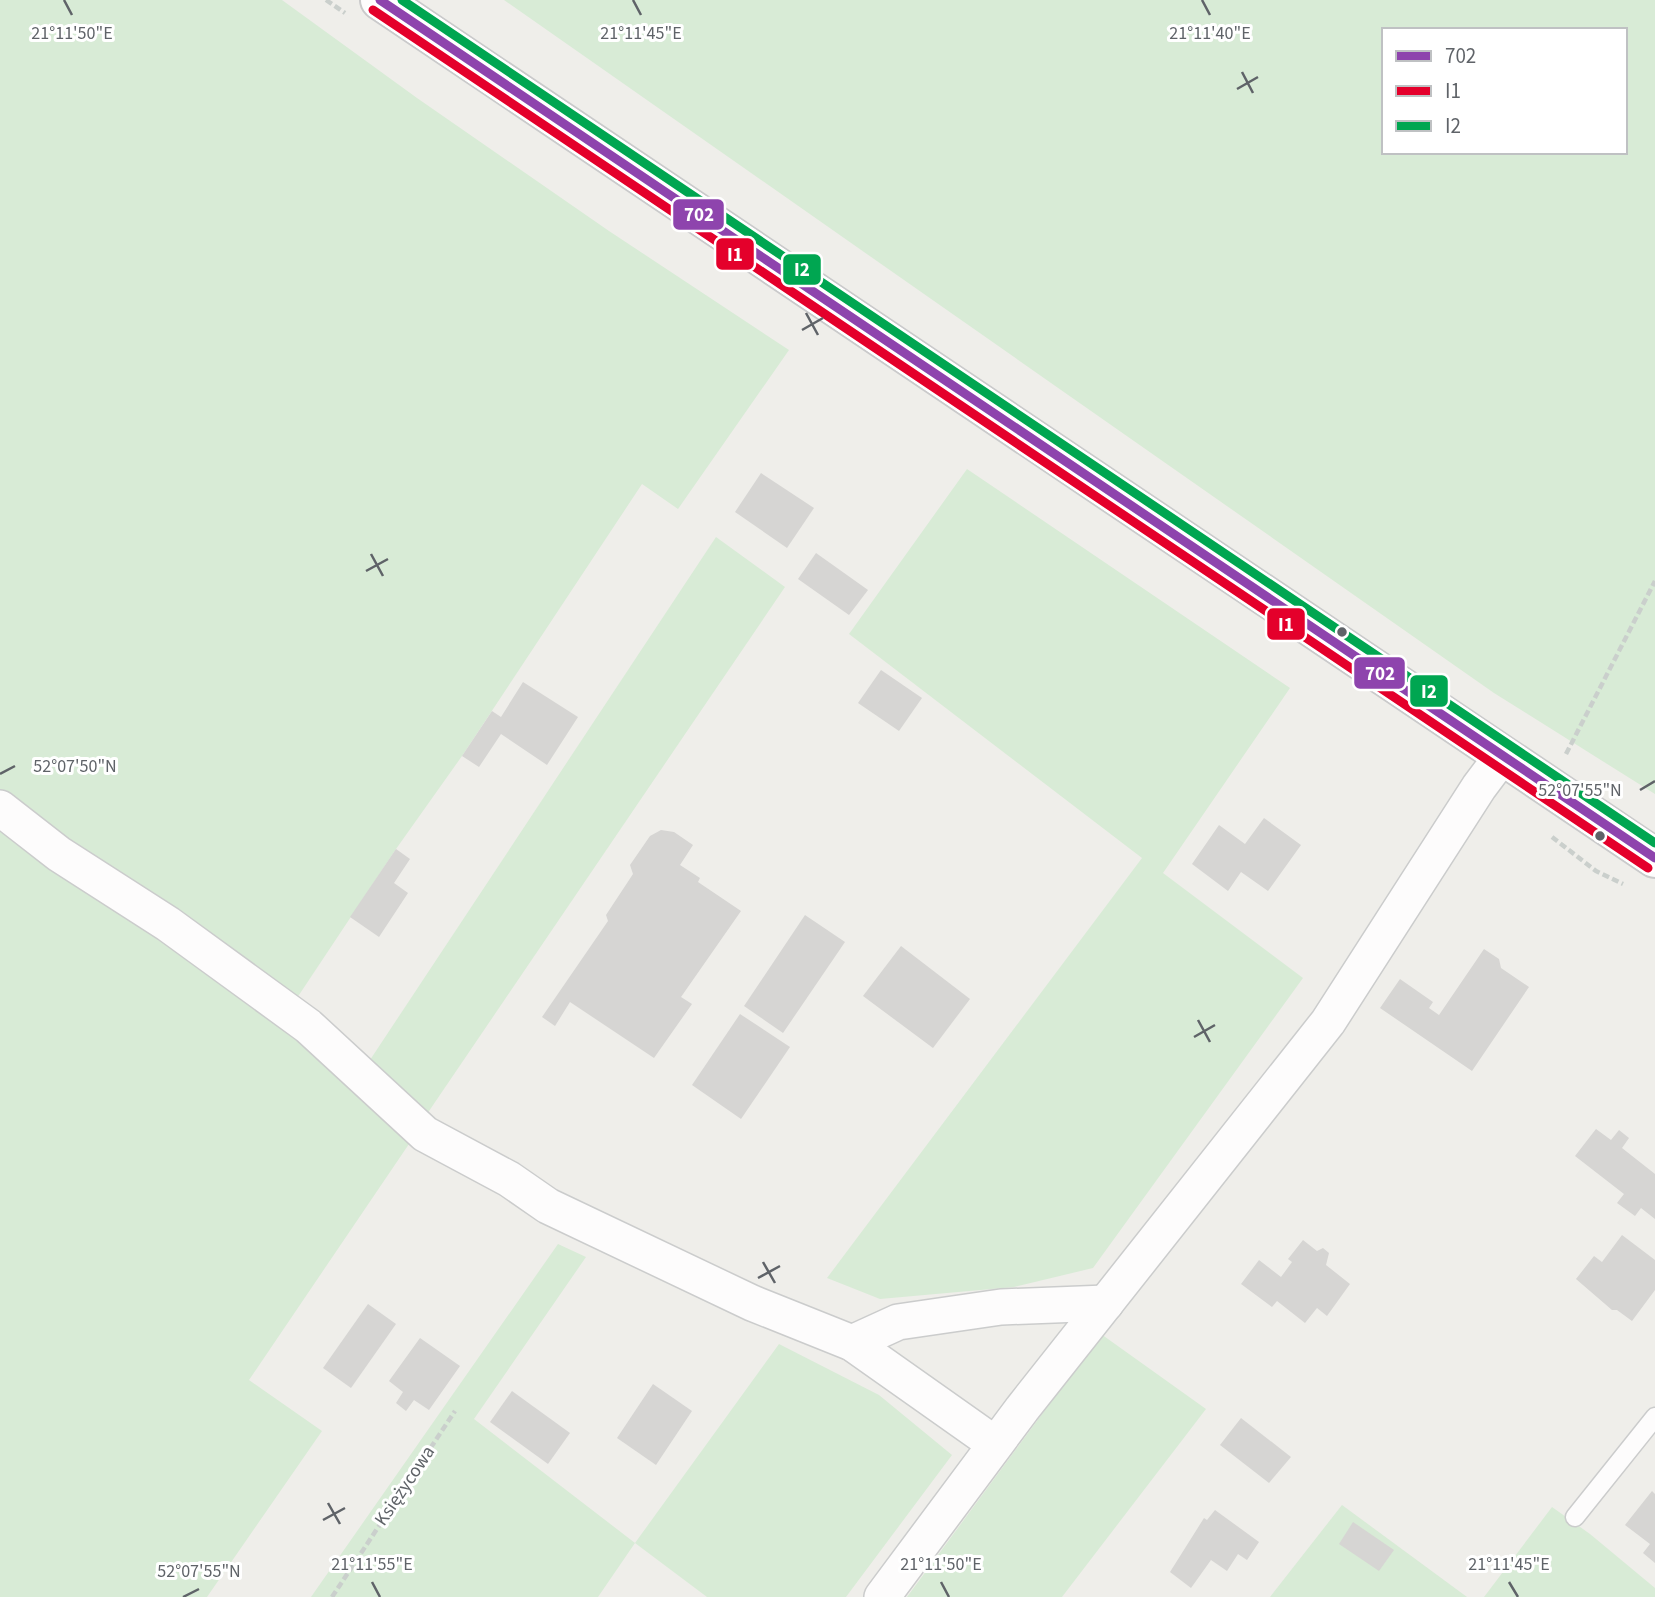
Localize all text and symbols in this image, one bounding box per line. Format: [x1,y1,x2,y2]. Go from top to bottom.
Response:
text: 21°11'50"E [31,21,113,46]
text: 21°11'45"E [600,21,682,46]
text: 21°11'40"E [1169,21,1251,46]
legend [1382,28,1627,154]
text: 702 [1445,41,1476,71]
text: I1 [1445,76,1461,106]
text: I2 [1445,111,1461,141]
line badge: 702 [672,198,725,231]
text: 702 [684,202,714,229]
line badge: I1 [715,237,755,271]
text: I1 [727,242,743,269]
line badge: I2 [782,253,822,286]
text: I2 [794,257,810,284]
line badge: I1 [1266,607,1306,641]
text: I1 [1278,612,1294,639]
unlabelled marker [1335,625,1349,639]
line badge: 702 [1353,656,1406,690]
text: 702 [1365,661,1395,688]
line badge: I2 [1409,674,1449,708]
text: I2 [1421,679,1437,706]
text: 52°07'50"N [33,754,117,779]
text: 52°07'55"N [1538,778,1622,803]
unlabelled marker [1593,829,1607,843]
street label: Księżycowa [368,1441,442,1531]
text: 21°11'55"E [331,1552,413,1577]
text: 21°11'50"E [900,1552,982,1577]
text: 21°11'45"E [1468,1552,1550,1577]
text: 52°07'55"N [157,1559,241,1584]

